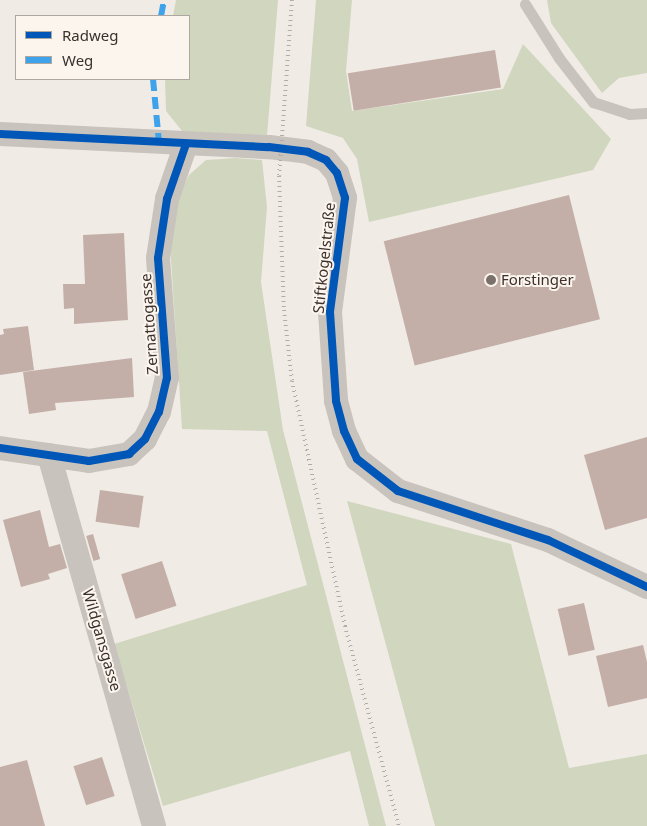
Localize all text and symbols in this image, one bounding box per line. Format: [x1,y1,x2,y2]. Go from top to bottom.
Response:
legend [15,15,190,80]
text: Radweg [62,25,118,45]
text: Weg [62,50,93,70]
street label: Stiftkogelstraße [309,202,339,314]
place label: Forstinger [501,271,574,289]
street label: Zernattogasse [136,273,162,375]
marker: Forstinger [485,274,497,286]
street label: Wildgansgasse [79,587,125,693]

